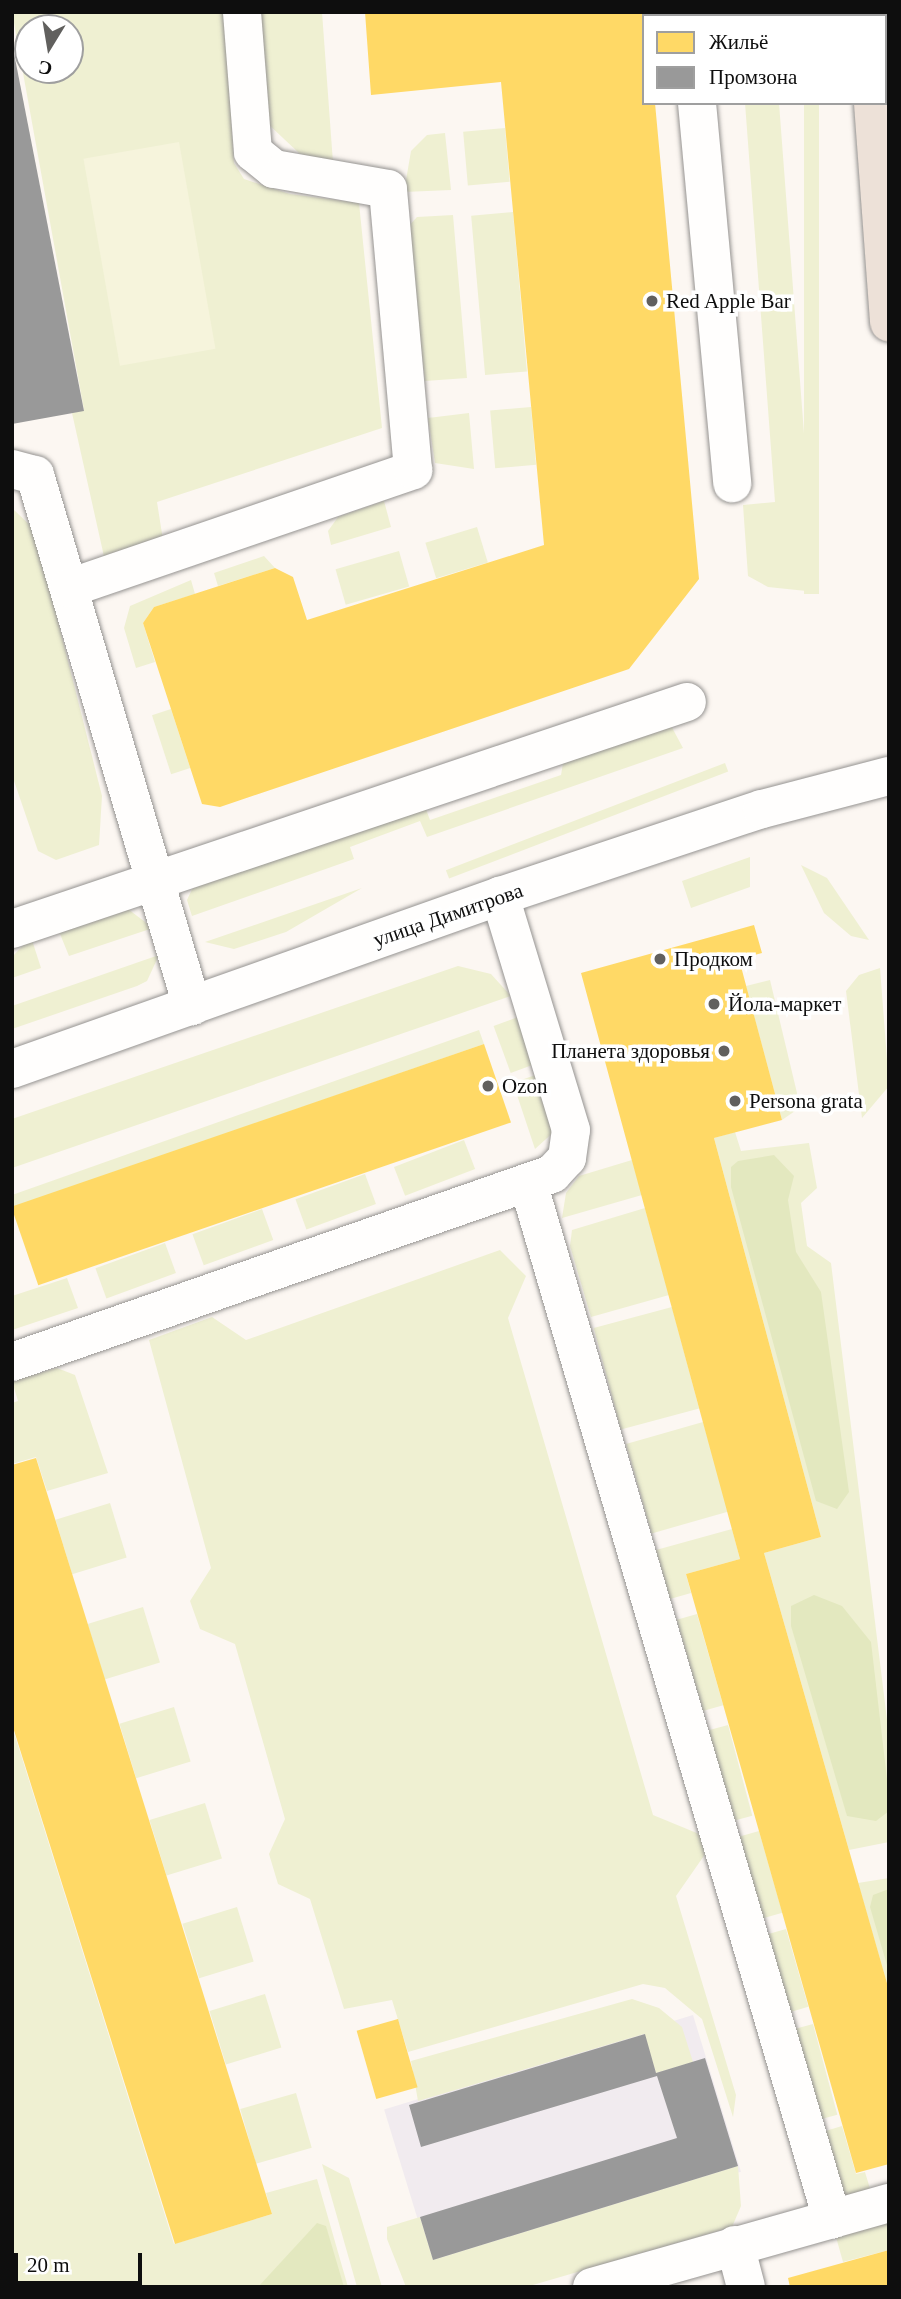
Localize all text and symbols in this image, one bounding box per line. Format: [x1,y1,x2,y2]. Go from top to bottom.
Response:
north arrow [14,14,84,84]
legend [642,14,887,105]
text: Жильё [709,30,768,54]
text: С [37,57,54,80]
text: Промзона [709,65,797,89]
place label: Red Apple Bar [666,288,792,314]
marker: Red Apple Bar [644,293,660,309]
street label: улица Димитрова [370,878,526,952]
place label: Продком [674,946,753,972]
marker: Продком [652,951,668,967]
place label: Йола-маркет [728,991,841,1017]
marker: Йола-маркет [706,996,722,1012]
place label: Планета здоровья [551,1038,710,1064]
marker: Планета здоровья [716,1043,732,1059]
place label: Ozon [502,1073,547,1099]
marker: Ozon [480,1078,496,1094]
place label: Persona grata [749,1088,863,1114]
marker: Persona grata [727,1093,743,1109]
scale bar [18,2240,145,2284]
text: 20 m [27,2253,70,2277]

